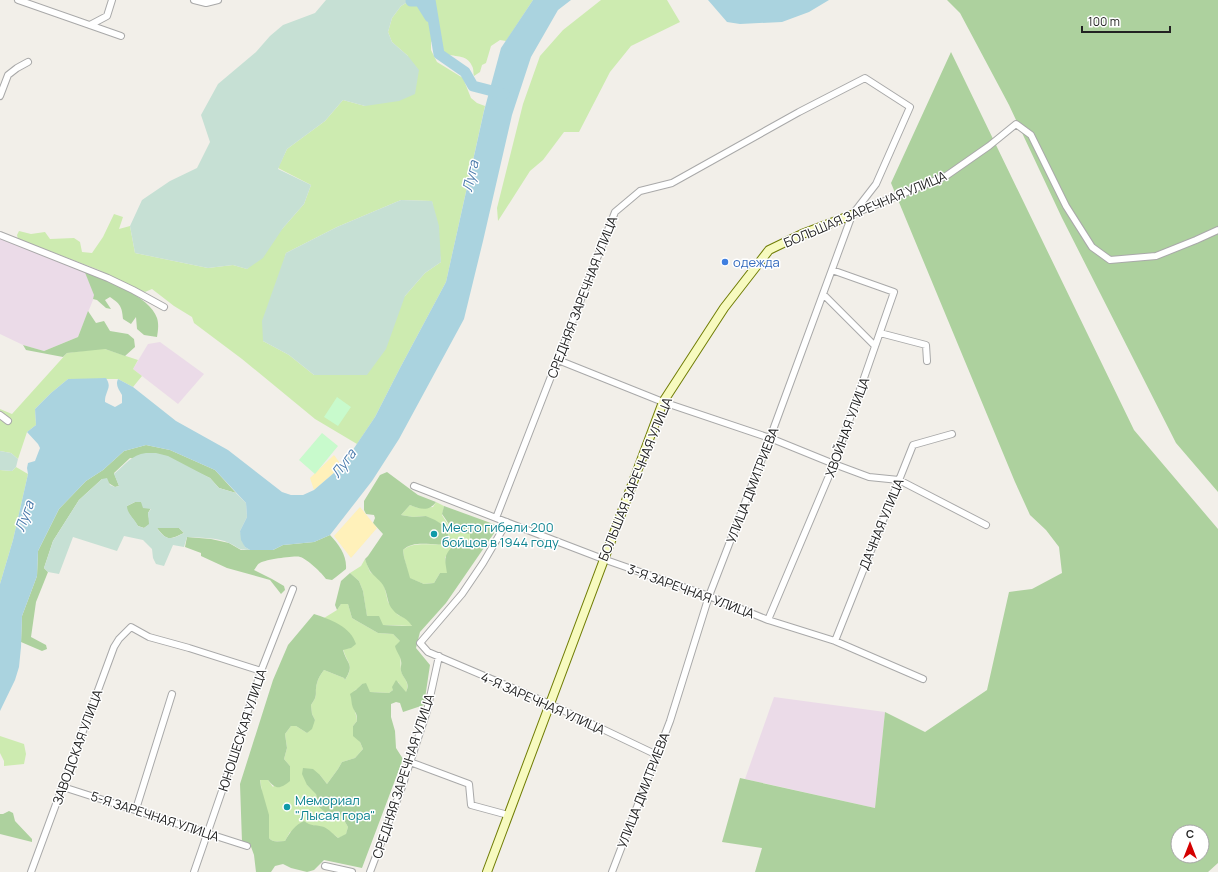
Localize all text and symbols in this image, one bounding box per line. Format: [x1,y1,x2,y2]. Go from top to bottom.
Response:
scale bar [1082,8,1170,34]
text: 100 m [1088,13,1120,30]
water label: Луга [457,157,483,193]
street label: БОЛЬШАЯ ЗАРЕЧНАЯ УЛИЦА [781,166,949,252]
street label: СРЕДНЯЯ ЗАРЕЧНАЯ УЛИЦА [543,213,621,381]
place label: одежда [733,253,780,271]
marker: одежда [720,257,730,267]
street label: ХВОЙНАЯ УЛИЦА [821,375,873,479]
street label: БОЛЬШАЯ ЗАРЕЧНАЯ УЛИЦА [594,394,676,564]
street label: УЛИЦА ДМИТРИЕВА [722,424,782,546]
water label: Луга [326,444,361,481]
street label: ДАЧНАЯ УЛИЦА [855,476,907,572]
water label: Луга [10,497,39,534]
place label: Место гибели 200 бойцов в 1944 году [442,518,559,551]
marker: Место гибели 200 бойцов в 1944 году [429,529,439,539]
street label: 3-Я ЗАРЕЧНАЯ УЛИЦА [625,560,757,622]
street label: ЮНОШЕСКАЯ УЛИЦА [214,666,270,794]
street label: 4-Я ЗАРЕЧНАЯ УЛИЦА [478,667,608,739]
street label: ЗАВОДСКАЯ УЛИЦА [48,687,106,807]
street label: СРЕДНЯЯ ЗАРЕЧНАЯ УЛИЦА [368,691,438,861]
street label: УЛИЦА ДМИТРИЕВА [613,729,673,851]
street label: 5-Я ЗАРЕЧНАЯ УЛИЦА [88,787,222,845]
place label: Мемориал "Лысая гора" [295,791,375,824]
marker: Мемориал "Лысая гора" [282,802,292,812]
north arrow [1170,824,1210,864]
text: С [1186,826,1194,841]

